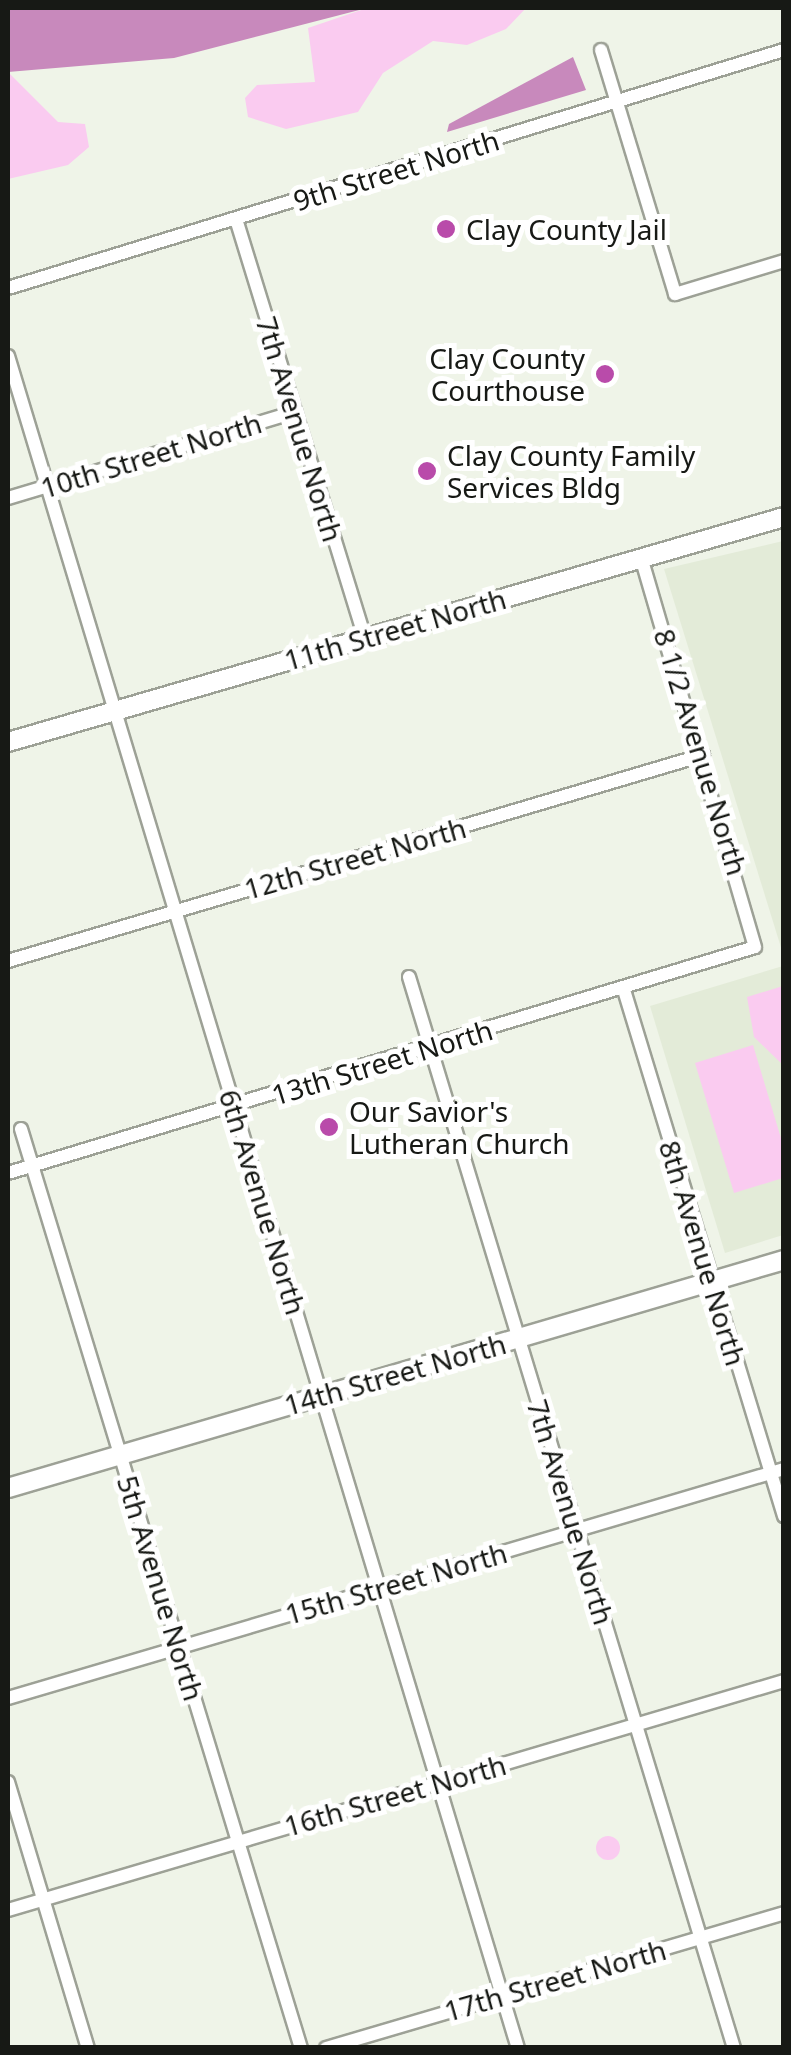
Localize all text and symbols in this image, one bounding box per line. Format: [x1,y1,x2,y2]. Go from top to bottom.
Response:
street label: 9th Street North [289,123,503,217]
place label: Clay County Jail [466,212,667,246]
marker: Clay County Jail [435,218,457,240]
street label: 7th Avenue North [250,312,350,546]
place label: Clay County Courthouse [429,341,585,407]
marker: Clay County Courthouse [594,363,616,385]
street label: 10th Street North [36,405,266,505]
place label: Clay County Family Services Bldg [447,438,695,504]
marker: Clay County Family Services Bldg [416,460,438,482]
street label: 11th Street North [280,581,510,677]
street label: 8 1/2 Avenue North [648,625,754,879]
street label: 12th Street North [240,810,470,906]
street label: 13th Street North [267,1012,497,1112]
street label: 6th Avenue North [213,1085,313,1319]
place label: Our Savior's Lutheran Church [349,1094,570,1160]
marker: Our Savior's Lutheran Church [318,1116,340,1138]
street label: 8th Avenue North [653,1136,753,1370]
street label: 14th Street North [280,1326,510,1422]
street label: 7th Avenue North [521,1395,621,1629]
street label: 5th Avenue North [111,1471,211,1705]
street label: 15th Street North [281,1535,511,1631]
street label: 16th Street North [280,1747,510,1843]
street label: 17th Street North [440,1932,670,2028]

